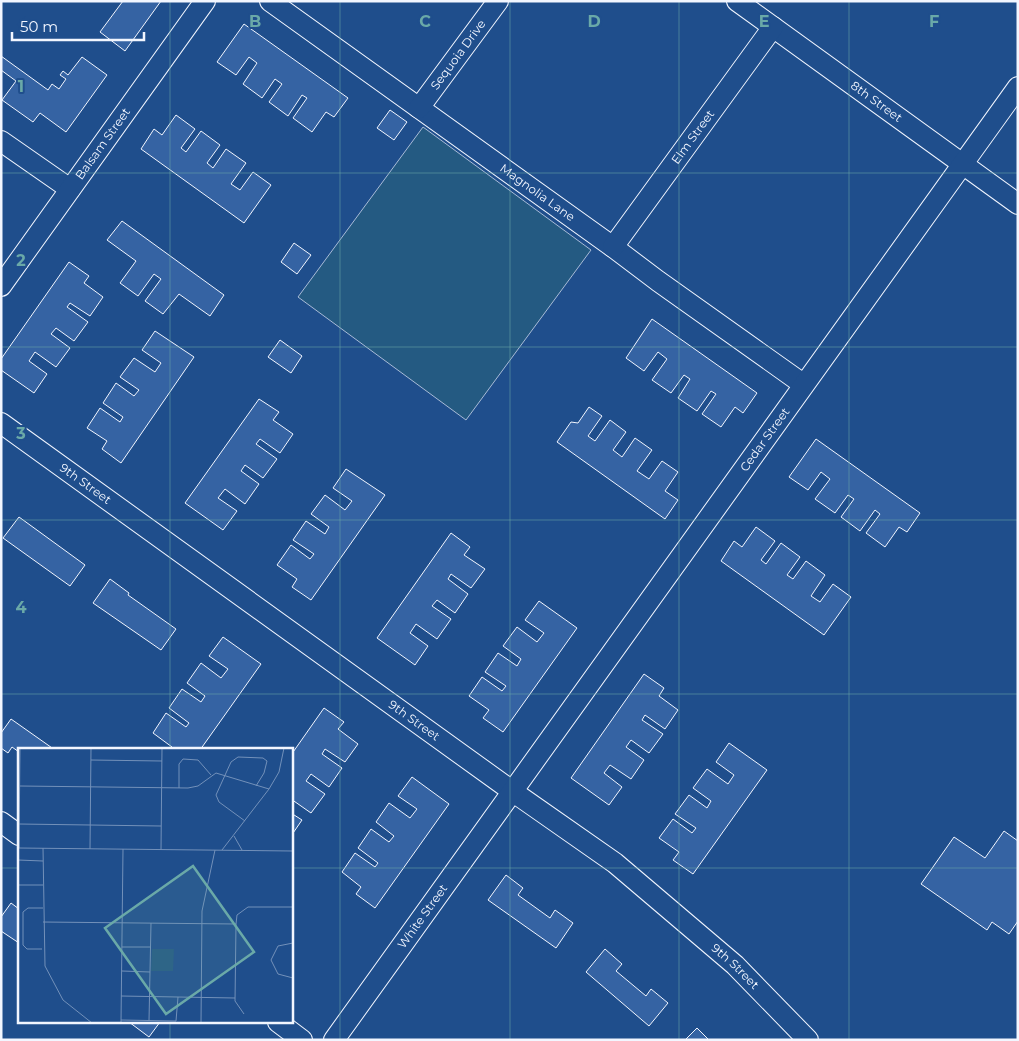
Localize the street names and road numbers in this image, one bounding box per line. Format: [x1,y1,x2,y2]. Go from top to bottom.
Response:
street label: Sequoia Drive [427,17,489,93]
street label: 8th Street [848,78,906,125]
street label: Balsam Street [72,105,133,182]
street label: Elm Street [668,107,717,167]
street label: Magnolia Lane [497,160,578,224]
street label: Cedar Street [737,404,793,474]
street label: 9th Street [57,460,114,507]
street label: 9th Street [386,696,443,744]
street label: White Street [394,881,450,951]
street label: 9th Street [708,940,762,992]

